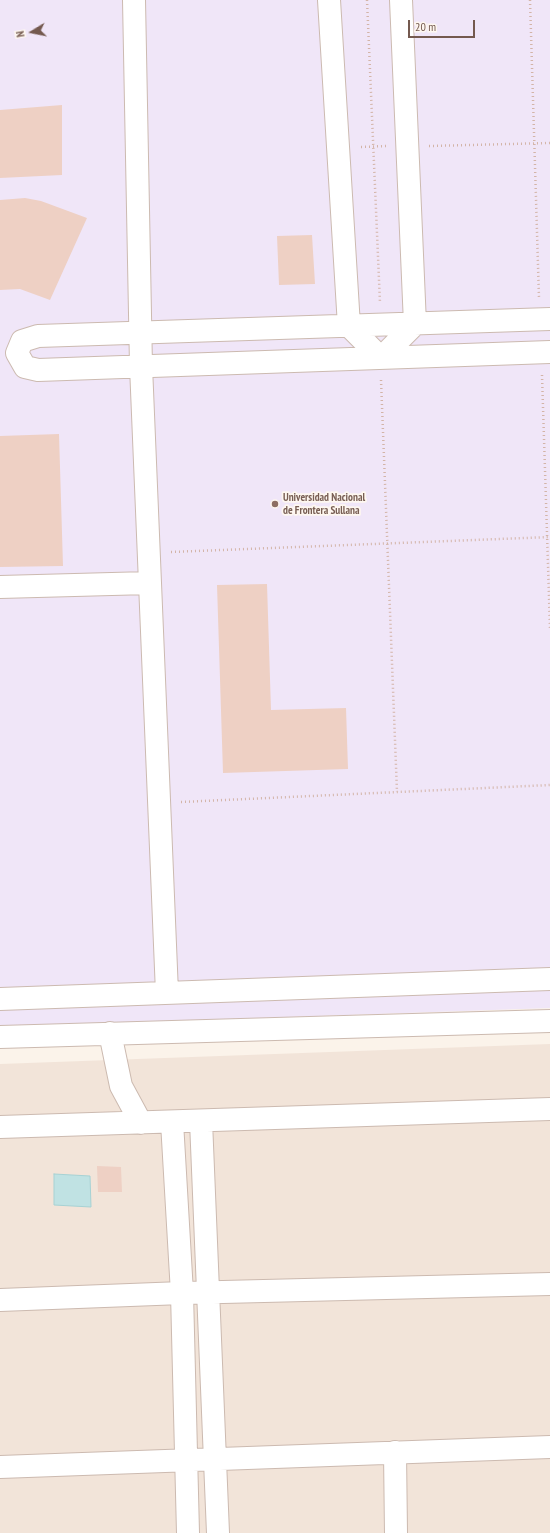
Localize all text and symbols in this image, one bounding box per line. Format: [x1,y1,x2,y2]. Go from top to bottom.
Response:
north arrow [12,12,52,52]
scale bar [410,12,477,38]
text: 20 m [415,19,436,34]
text: N [13,30,28,38]
place label: Universidad Nacional de Frontera Sullana [283,491,365,517]
marker: Universidad Nacional de Frontera Sullana [270,499,280,509]

